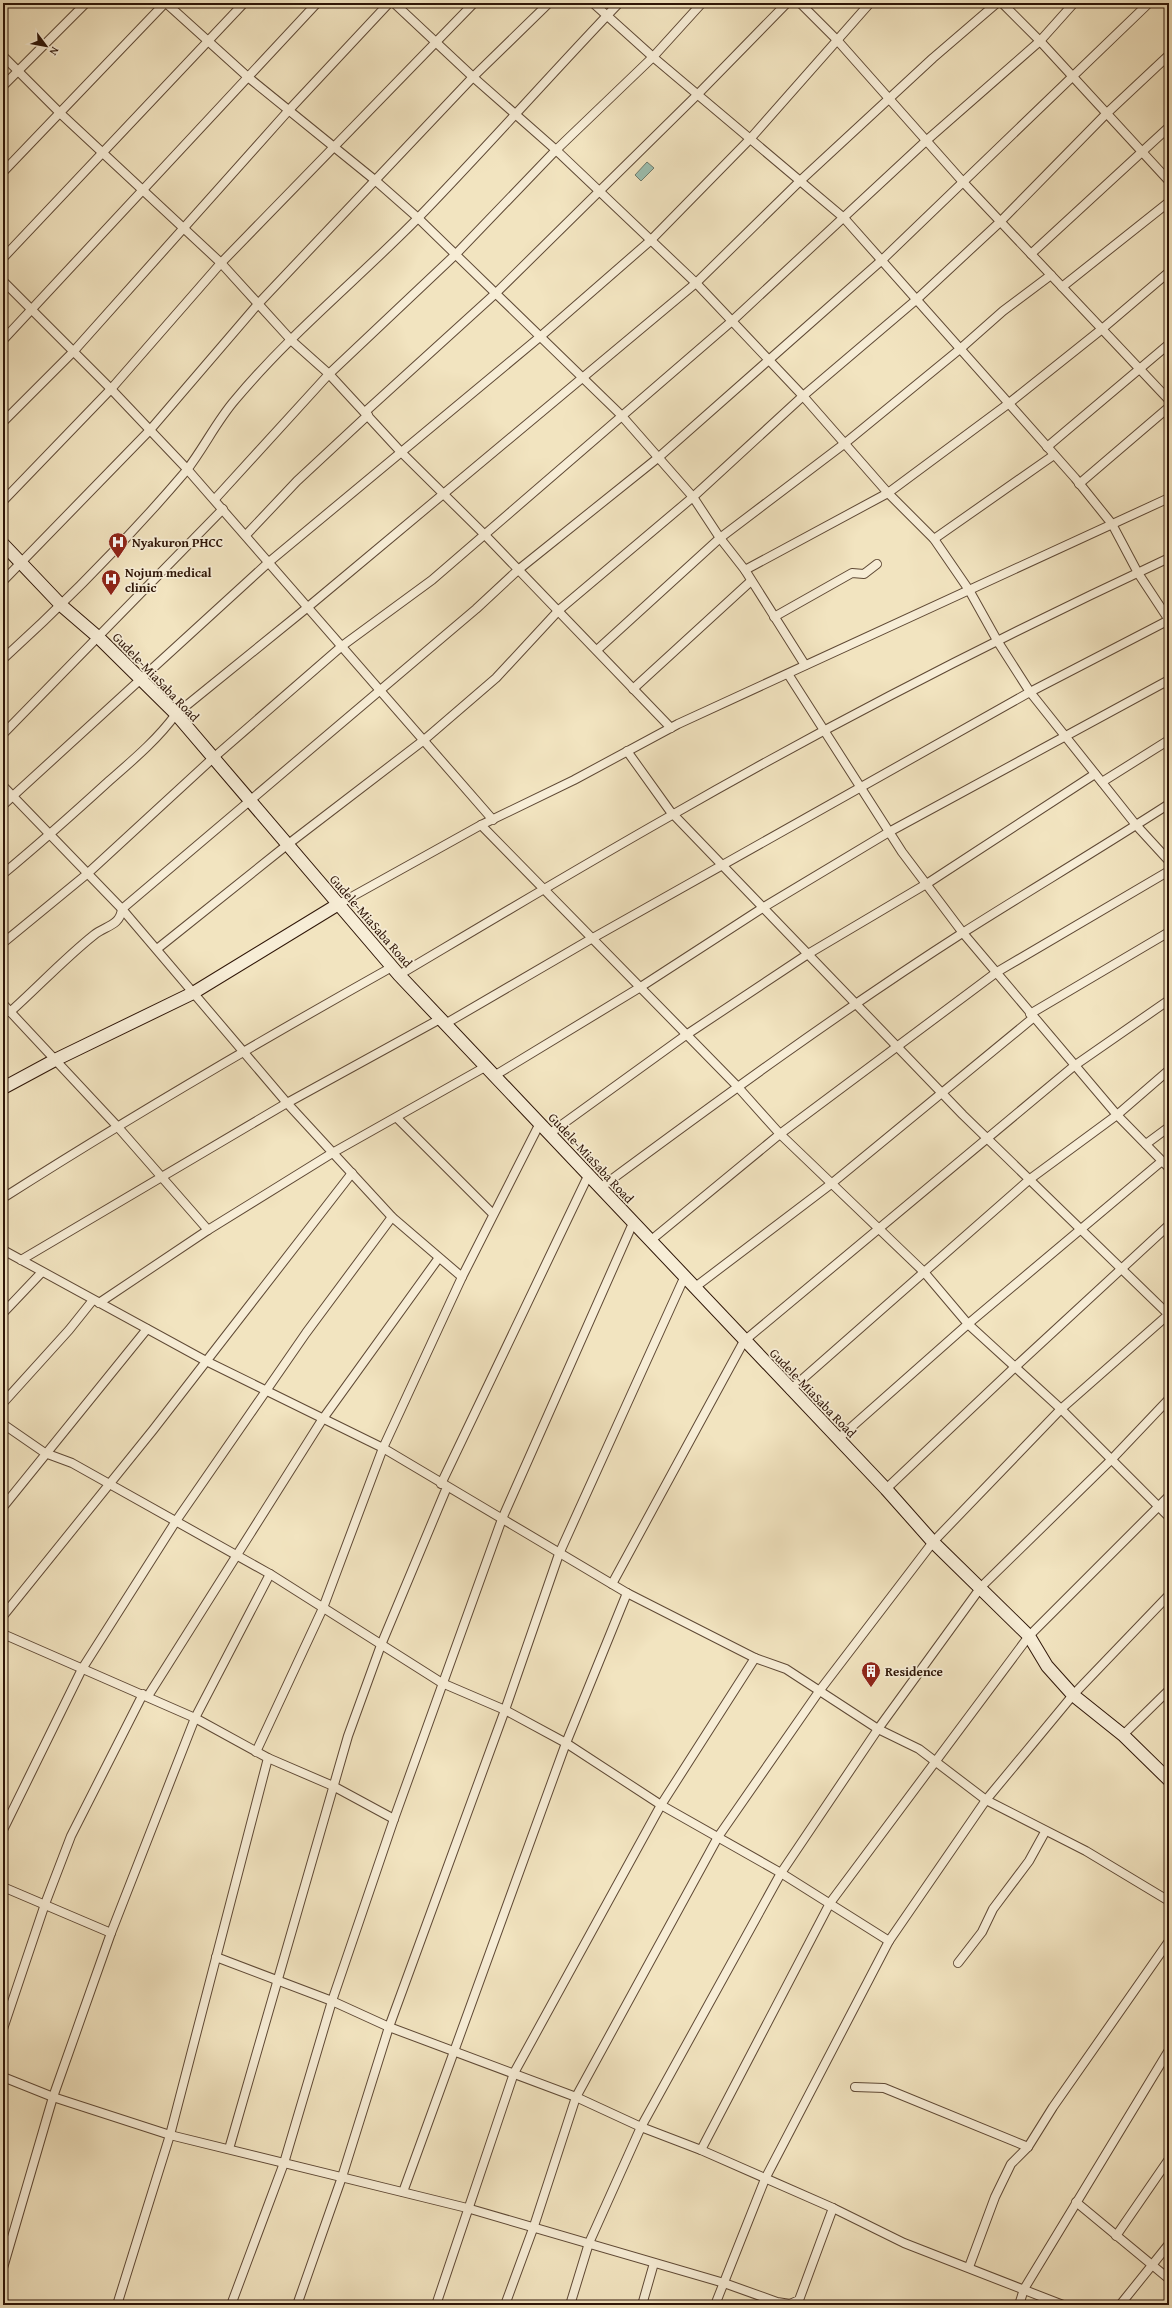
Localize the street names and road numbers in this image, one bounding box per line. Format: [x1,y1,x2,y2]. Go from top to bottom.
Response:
street label: Gudele-MiaSaba Road [108,628,204,726]
street label: Gudele-MiaSaba Road [325,870,417,972]
street label: Gudele-MiaSaba Road [544,1108,638,1208]
street label: Gudele-MiaSaba Road [765,1344,861,1442]

